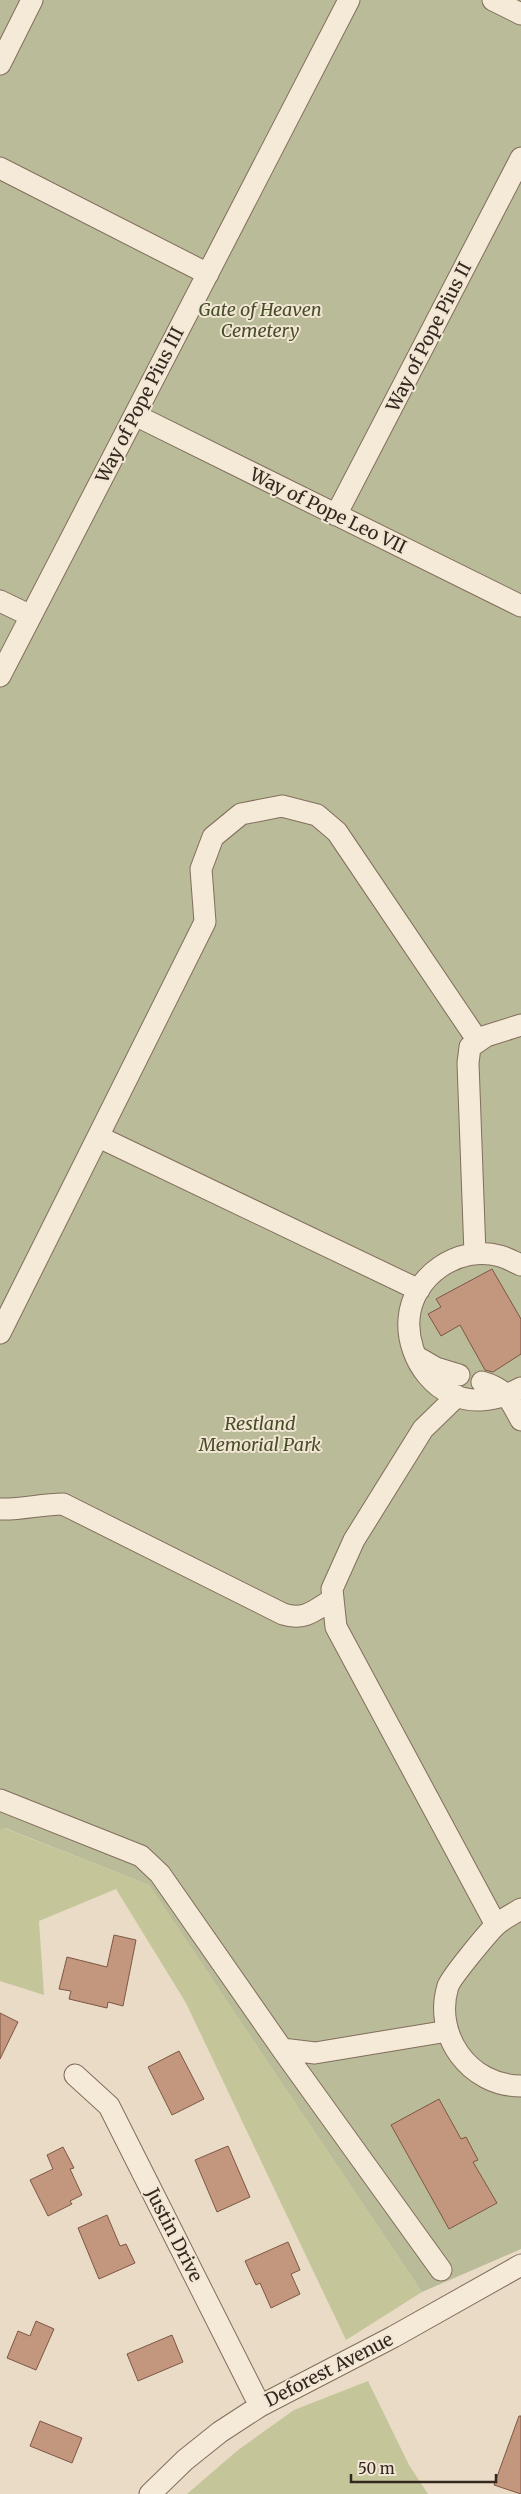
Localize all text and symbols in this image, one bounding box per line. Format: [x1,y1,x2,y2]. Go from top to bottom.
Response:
street label: Way of Pope Pius II [380,258,476,416]
park label: Gate of Heaven Cemetery [198,298,322,342]
street label: Way of Pope Pius III [90,323,189,487]
street label: Way of Pope Leo VII [245,462,410,558]
park label: Restland Memorial Park [198,1412,321,1456]
street label: Justin Drive [141,2183,208,2285]
street label: Deforest Avenue [261,2327,397,2412]
scale bar [351,2452,496,2484]
text: 50 m [358,2459,395,2478]

